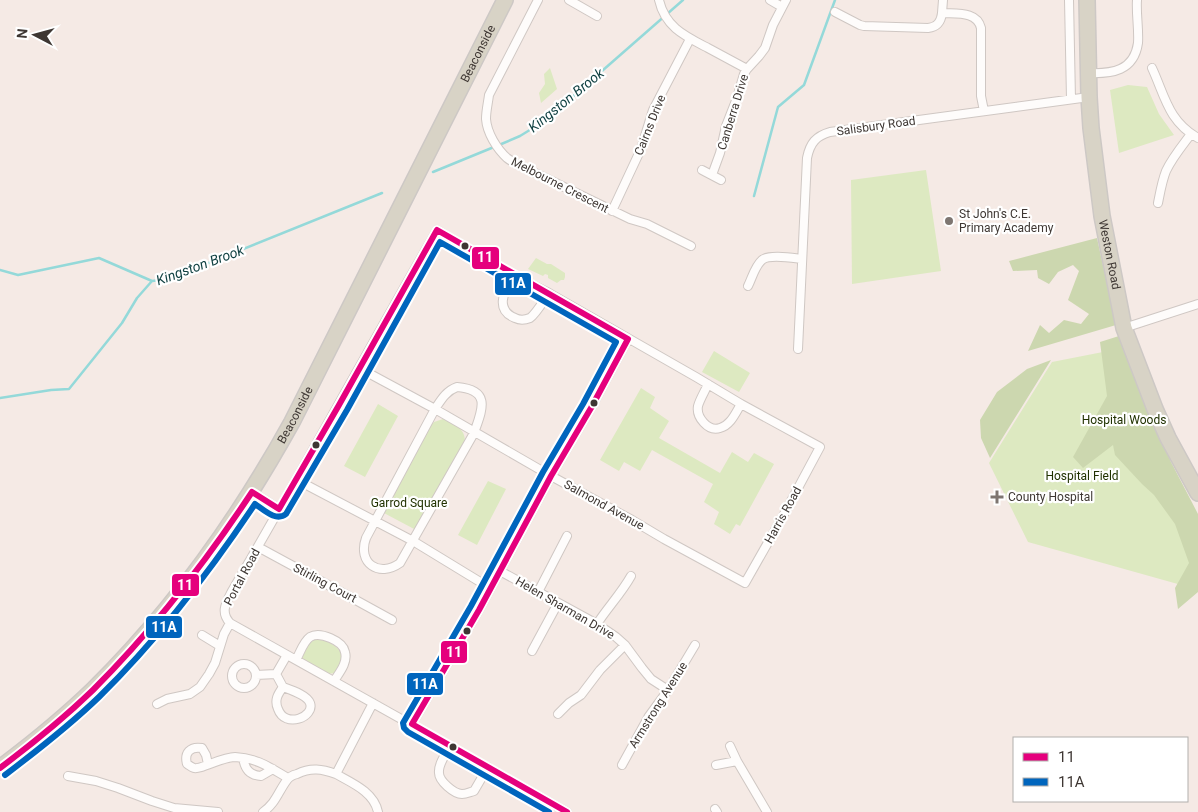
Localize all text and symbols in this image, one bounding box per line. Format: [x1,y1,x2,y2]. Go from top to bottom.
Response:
north arrow [10,10,60,60]
street label: Beaconside [458,23,498,85]
text: N [14,28,31,39]
water label: Kingston Brook [525,64,608,135]
street label: Canberra Drive [715,72,751,152]
street label: Cairns Drive [632,93,668,157]
street label: Salisbury Road [836,114,916,138]
street label: Melbourne Crescent [509,154,611,216]
place label: St John's C.E. Primary Academy [959,207,1054,235]
marker: St John's C.E. Primary Academy [943,215,955,227]
street label: Weston Road [1096,218,1123,291]
water label: Kingston Brook [154,241,247,288]
unlabelled marker [460,241,470,251]
line badge: 11 [471,246,500,270]
text: 11 [477,249,493,265]
line badge: 11A [494,272,532,296]
text: 11A [500,275,526,291]
street label: Beaconside [274,384,316,446]
unlabelled marker [589,398,599,408]
park label: Hospital Woods [1082,413,1166,427]
unlabelled marker [311,440,321,450]
park label: Hospital Field [1045,469,1119,483]
street label: Salmond Avenue [561,477,647,533]
street label: Harris Road [762,484,804,546]
marker: County Hospital [990,490,1004,504]
place label: County Hospital [1008,490,1093,504]
park label: Garrod Square [371,496,447,510]
street label: Portal Road [221,546,263,608]
street label: Stirling Court [291,560,359,606]
line badge: 11 [171,573,200,597]
street label: Helen Sharman Drive [513,574,617,642]
text: 11 [177,577,193,593]
line badge: 11A [145,615,183,639]
text: 11A [151,619,177,635]
unlabelled marker [462,626,472,636]
line badge: 11 [440,640,468,664]
text: 11 [446,644,462,660]
street label: Armstrong Avenue [626,659,690,751]
line badge: 11A [406,672,444,696]
text: 11A [412,676,438,692]
legend [1013,737,1188,802]
unlabelled marker [448,742,458,752]
text: 11 [1058,748,1075,766]
text: 11A [1058,773,1085,791]

